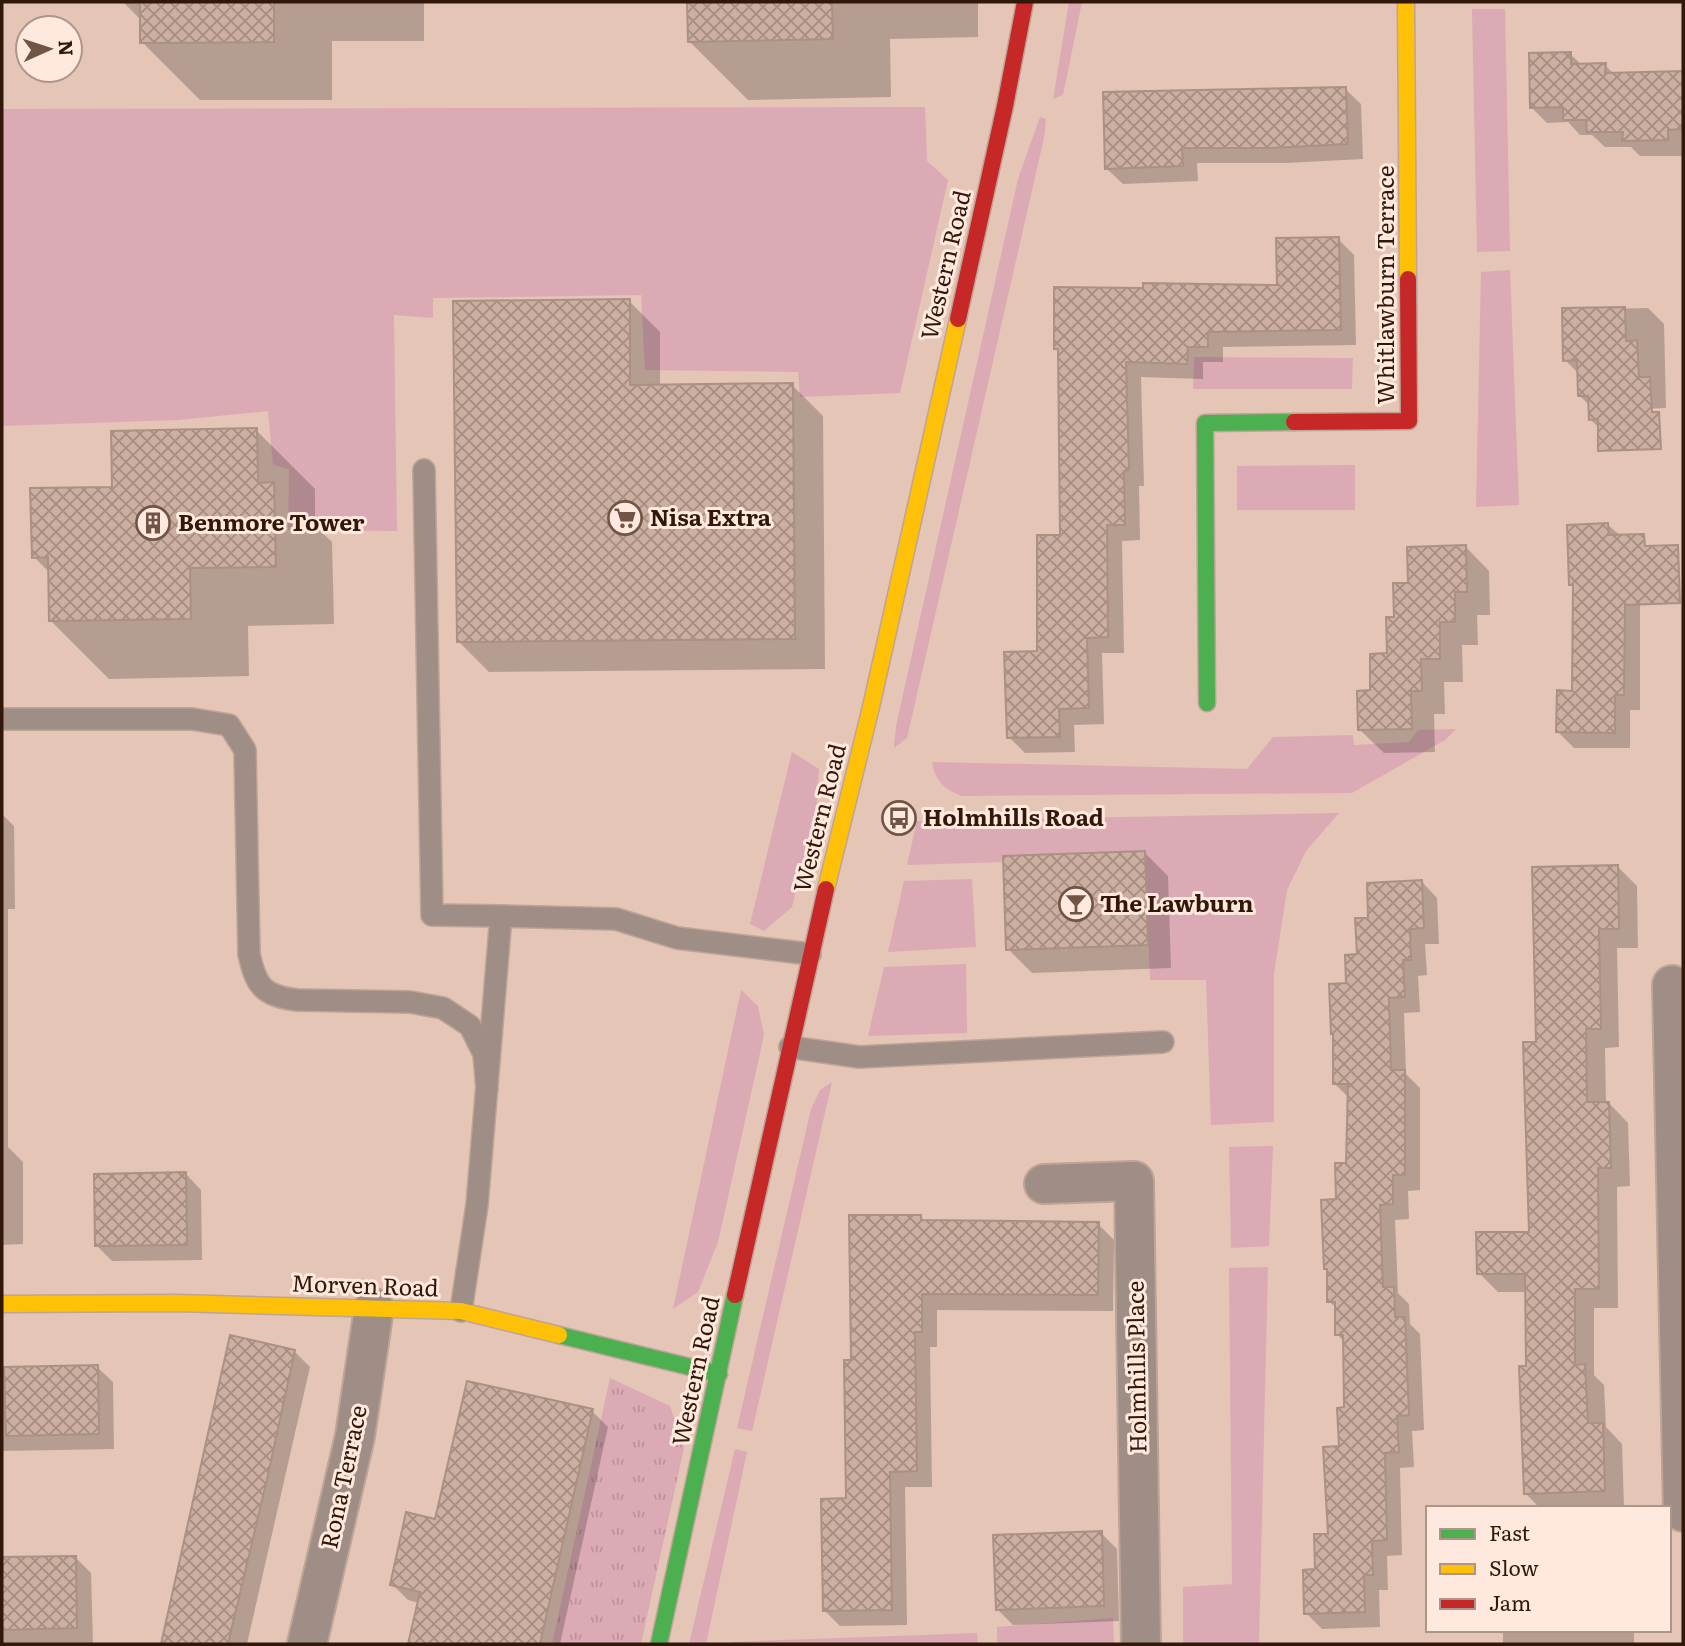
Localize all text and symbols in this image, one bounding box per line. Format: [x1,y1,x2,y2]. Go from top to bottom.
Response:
north arrow [14,14,84,84]
text: N [53,39,81,57]
street label: Whitlawburn Terrace [1367,165,1401,405]
street label: Western Road [910,187,978,343]
supermarket icon: Nisa Extra [606,499,644,537]
place label: Nisa Extra [650,499,772,533]
building icon: Benmore Tower [134,504,172,542]
place label: Benmore Tower [178,504,365,538]
street label: Western Road [783,740,853,895]
bus stop icon: Holmhills Road [880,799,918,837]
place label: Holmhills Road [923,799,1104,833]
bar icon: The Lawburn [1057,885,1095,923]
place label: The Lawburn [1100,885,1254,919]
street label: Morven Road [291,1264,439,1304]
street label: Holmhills Place [1116,1280,1154,1454]
street label: Western Road [662,1293,726,1449]
street label: Rona Terrace [310,1402,374,1551]
legend [1426,1506,1671,1632]
text: Fast [1489,1516,1530,1547]
text: Slow [1489,1551,1539,1582]
text: Jam [1489,1586,1531,1617]

